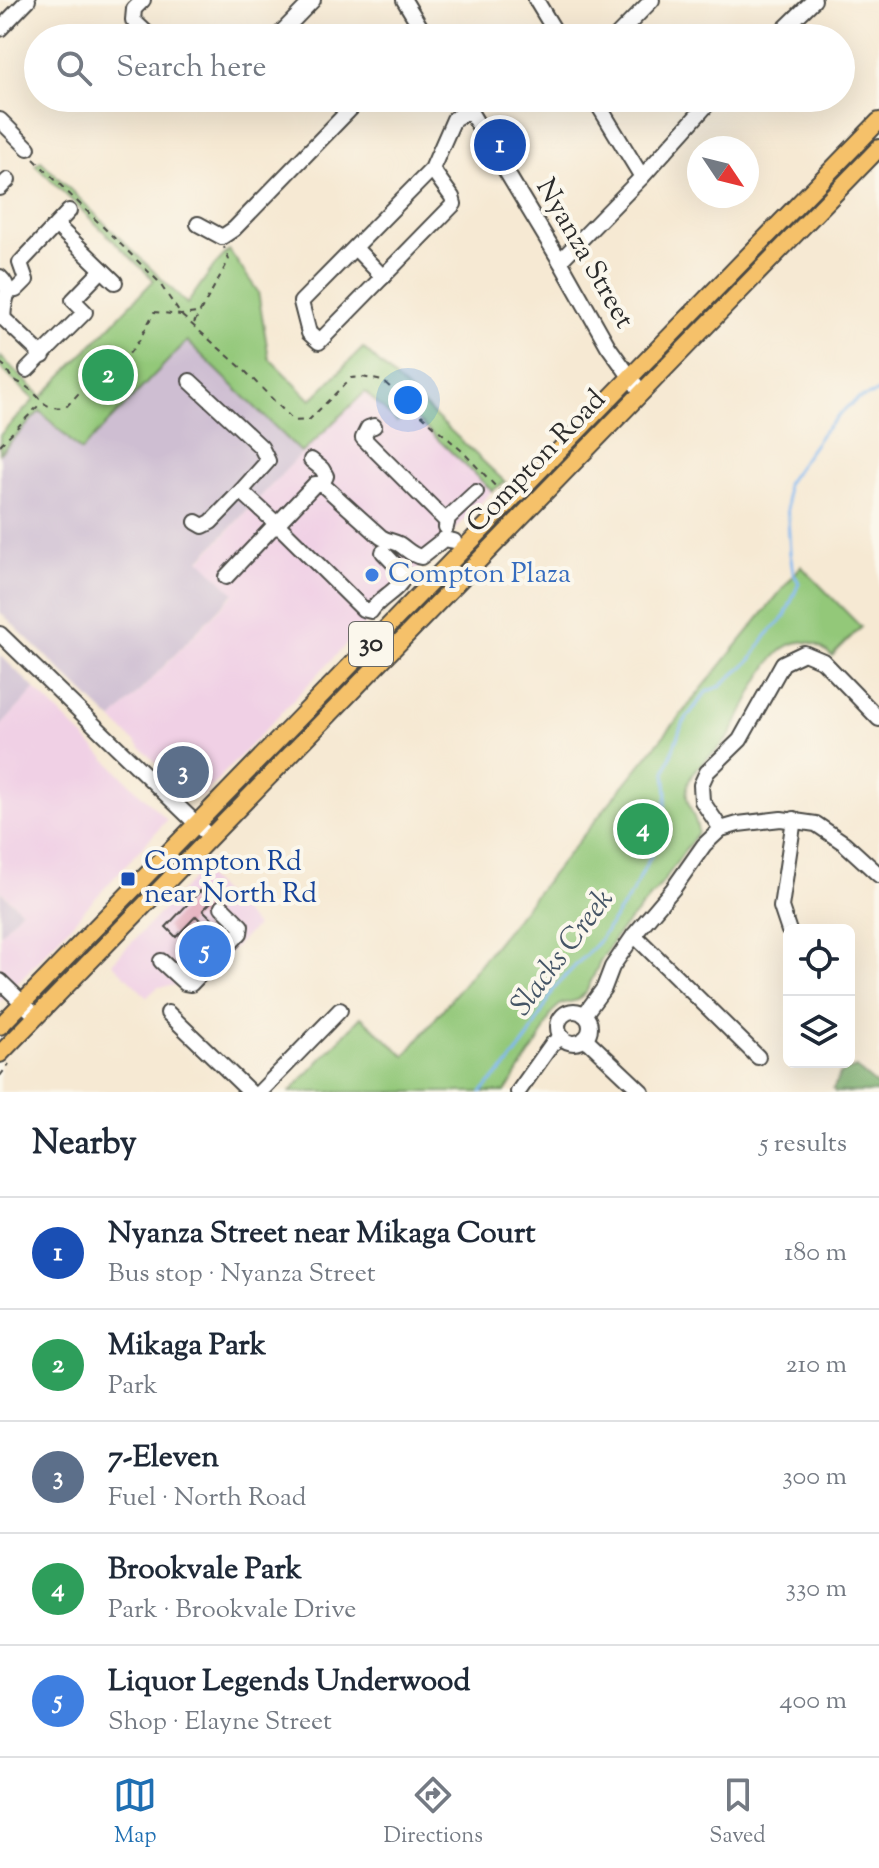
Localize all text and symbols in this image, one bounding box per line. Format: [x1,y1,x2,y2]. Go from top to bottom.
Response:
search box [24,24,855,112]
icon: search [52,46,96,90]
text: Search here [116,47,266,90]
pin: 1 [474,115,526,175]
north arrow [687,136,759,208]
street label: Nyanza Street [525,172,643,337]
pin: 2 [82,345,134,405]
your location [388,380,428,420]
street label: Compton Road [458,381,616,543]
place label: Compton Plaza [388,555,571,595]
marker: Compton Plaza [363,566,381,584]
road number: 30 [349,622,393,666]
pin: 3 [157,742,209,802]
pin: 4 [617,799,669,859]
place label: Compton Rd near North Rd [144,843,317,915]
marker: Compton Rd near North Rd [119,870,137,888]
water label: Slacks Creek [501,881,625,1025]
pin: 5 [179,921,231,981]
map controls [783,924,855,1068]
button: locate [783,924,855,996]
button: layers [783,996,855,1068]
text: Nearby [32,1120,137,1169]
text: 5 results [759,1126,847,1163]
text: Nyanza Street near Mikaga Court [108,1213,535,1256]
text: 1 [54,1235,62,1272]
text: 180 m [784,1235,847,1272]
text: Bus stop · Nyanza Street [108,1256,376,1293]
text: Mikaga Park [108,1325,266,1368]
text: 2 [52,1347,64,1384]
text: 210 m [785,1347,847,1384]
text: Park [108,1368,158,1405]
text: 7-Eleven [108,1437,219,1480]
text: 3 [53,1459,63,1496]
text: 300 m [782,1459,847,1496]
text: Fuel · North Road [108,1480,306,1517]
text: Brookvale Park [108,1549,302,1592]
text: 4 [51,1571,65,1608]
text: 330 m [785,1571,847,1608]
text: Park · Brookvale Drive [108,1592,356,1629]
text: Liquor Legends Underwood [108,1661,470,1704]
text: 5 [54,1683,62,1720]
text: 400 m [780,1683,847,1720]
text: Shop · Elayne Street [108,1704,332,1741]
tab: Map [113,1773,157,1853]
tab: Directions [384,1773,483,1853]
tab: Saved [709,1773,766,1853]

